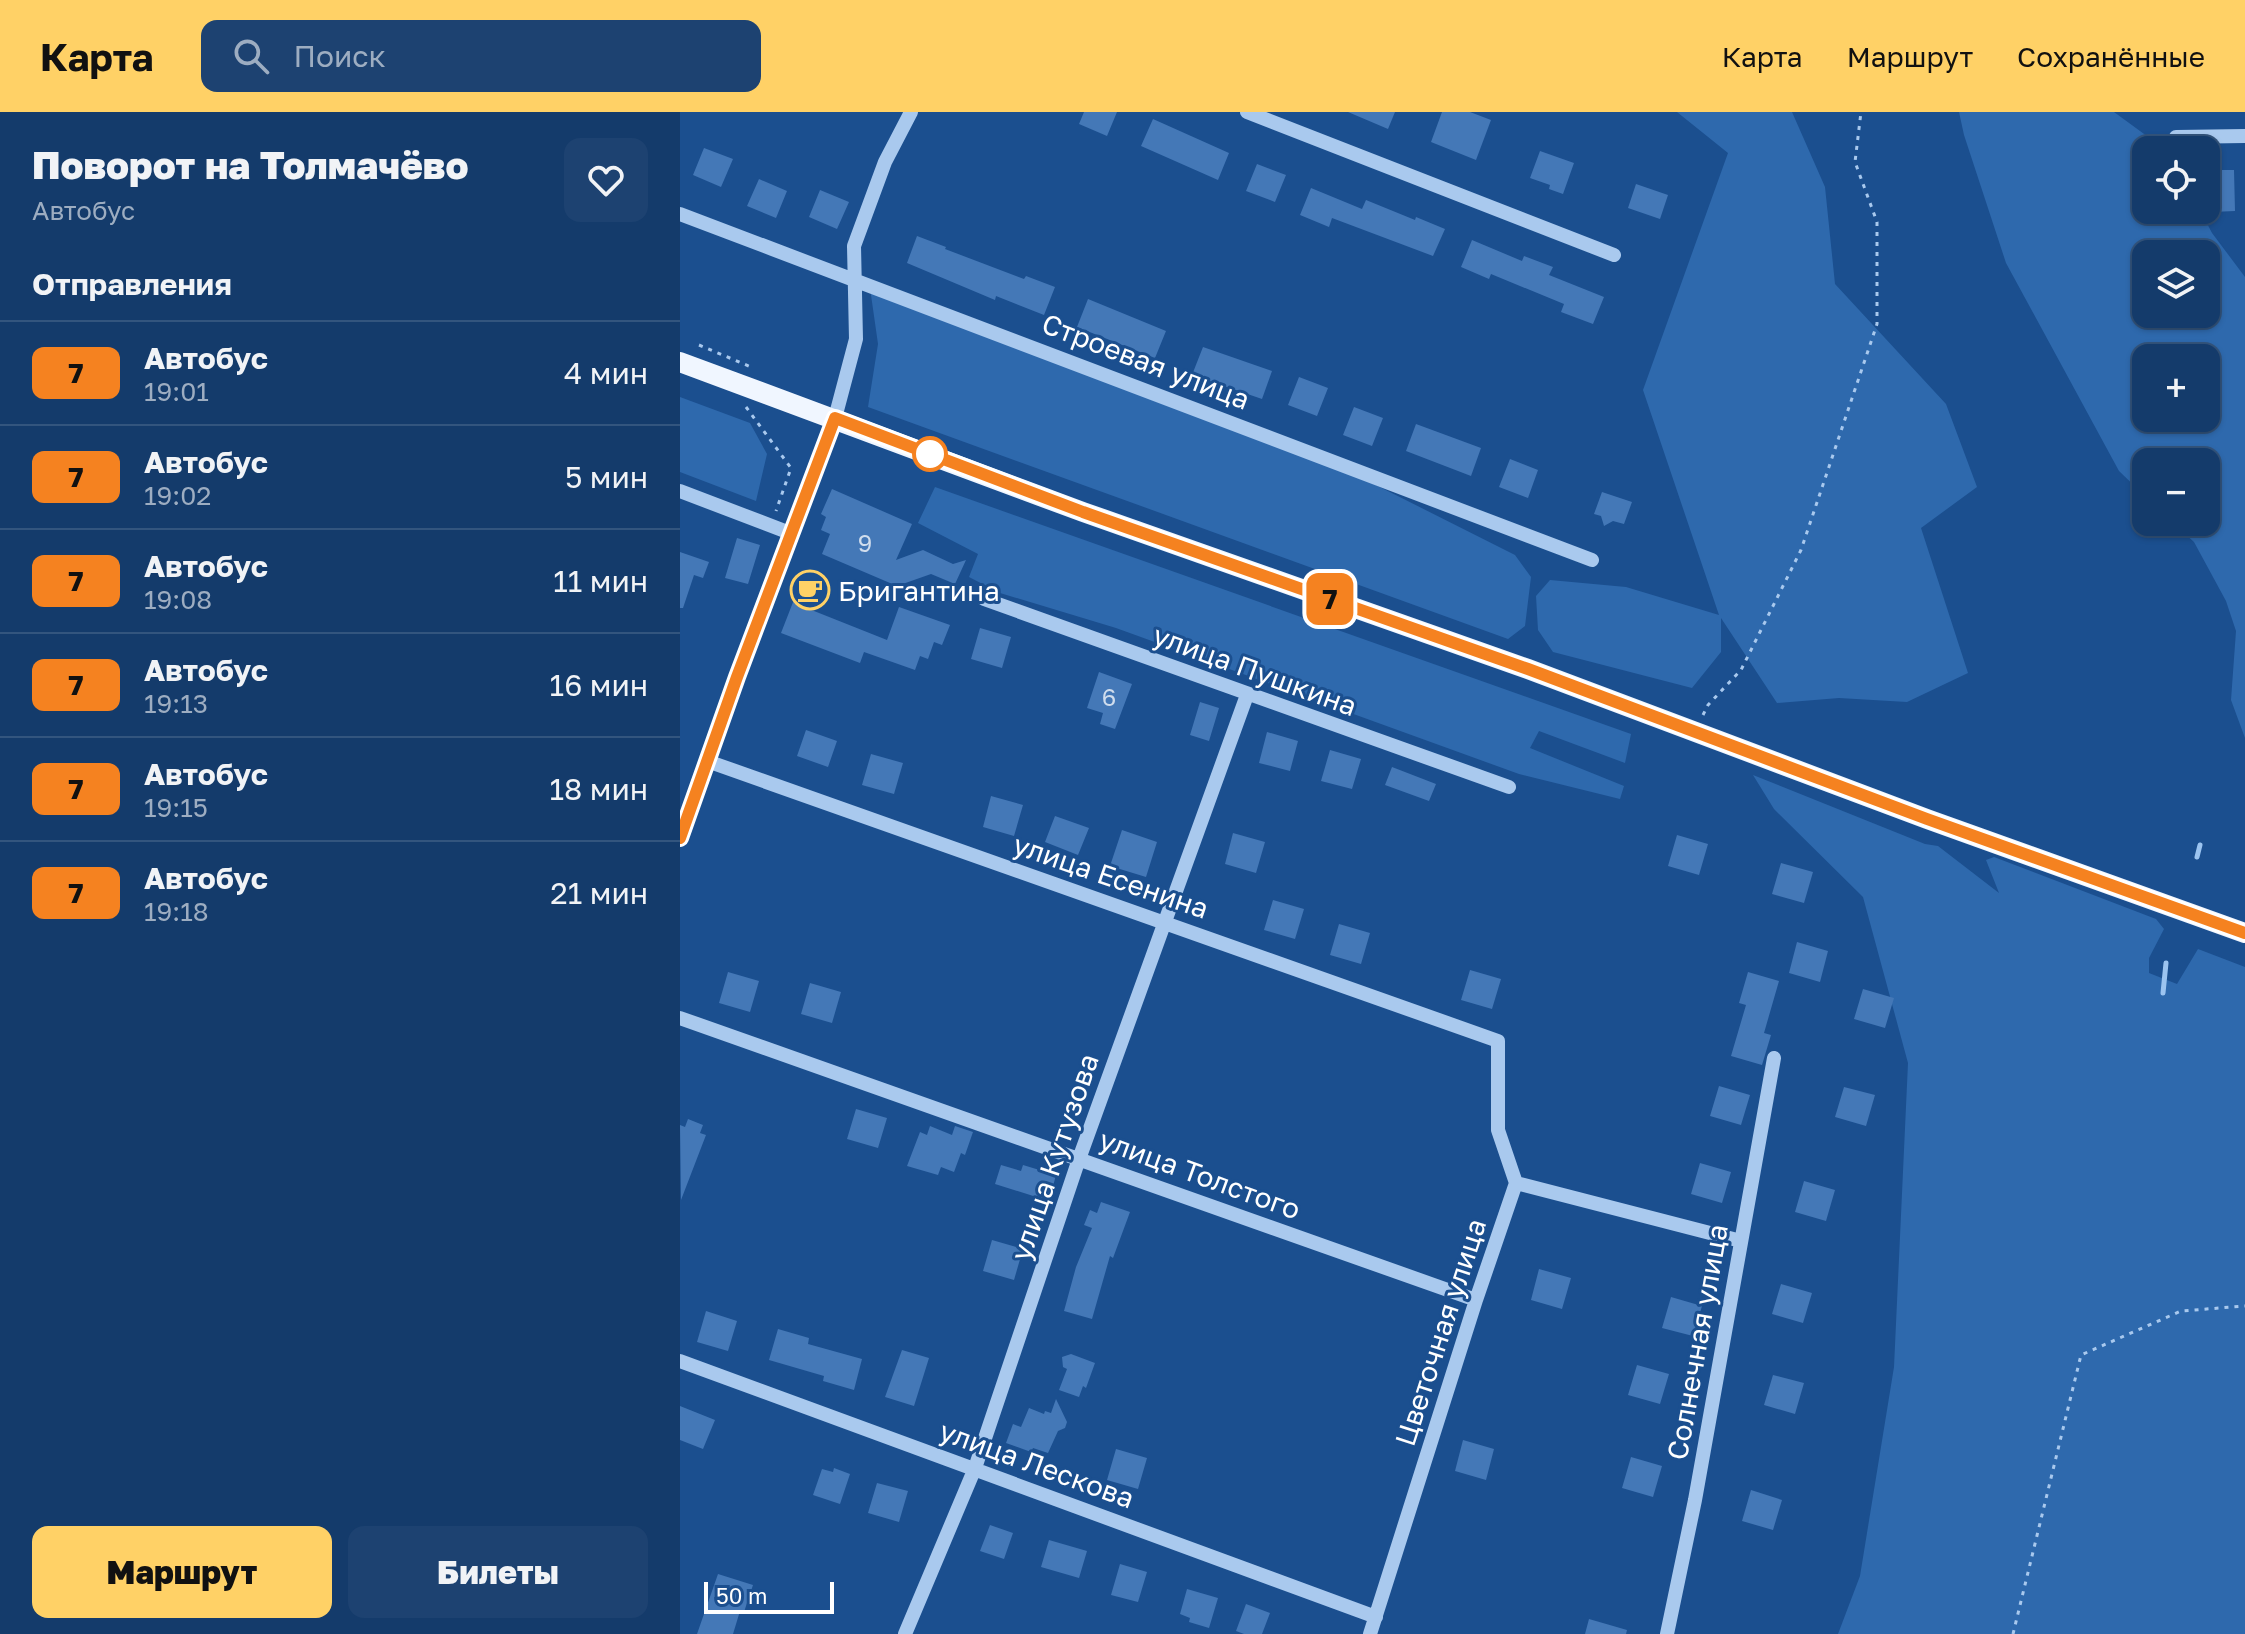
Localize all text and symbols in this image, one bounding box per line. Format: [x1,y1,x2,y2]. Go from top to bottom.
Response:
search box [201,20,761,92]
text: Карта [40,34,153,79]
icon: search [229,34,273,78]
text: Поиск [293,38,386,74]
text: Карта [1722,40,1803,73]
text: Маршрут [1847,40,1973,73]
text: Сохранённые [2017,40,2205,73]
map controls [2132,136,2220,536]
button: locate [2132,136,2220,224]
button: heart [564,138,648,222]
text: Поворот на Толмачёво [32,142,468,187]
text: Автобус [32,195,135,226]
button: layers [2132,240,2220,328]
text: Отправления [32,266,232,302]
street label: Строевая улица [1038,306,1254,416]
text: Автобус [144,340,268,376]
button: + [2132,344,2220,432]
text: 4 мин [564,355,648,391]
text: 7 [68,356,84,389]
text: 19:01 [144,376,209,407]
unlabelled marker [913,437,947,471]
text: Автобус [144,444,268,480]
button: − [2132,448,2220,536]
text: 5 мин [565,459,648,495]
text: 7 [68,460,84,493]
text: 19:02 [144,480,211,511]
house number: 9 [858,528,872,557]
text: Автобус [144,548,268,584]
text: 11 мин [553,563,648,599]
text: 7 [68,564,84,597]
cafe icon: Бригантина [789,569,831,611]
line badge: 7 [1304,573,1356,625]
place label: Бригантина [838,574,1000,607]
text: 7 [1322,582,1338,615]
text: 19:08 [144,584,212,615]
street label: улица Пушкина [1149,618,1361,722]
text: Автобус [144,652,268,688]
text: 16 мин [550,667,648,703]
text: 7 [68,668,84,701]
house number: 6 [1102,682,1116,711]
text: 19:13 [144,688,208,719]
text: Автобус [144,756,268,792]
text: 18 мин [549,771,648,807]
text: 7 [68,772,84,805]
text: 19:15 [144,792,208,823]
street label: улица Есенина [1009,827,1213,925]
text: Автобус [144,860,268,896]
text: 21 мин [550,875,648,911]
text: 7 [68,876,84,909]
text: 19:18 [144,896,209,927]
street label: улица Кутузова [1003,1049,1105,1265]
street label: улица Толстого [1095,1122,1305,1226]
street label: Цветочная улица [1388,1214,1492,1450]
street label: Солнечная улица [1660,1222,1734,1462]
street label: улица Лескова [935,1414,1139,1514]
button: Маршрут [32,1526,332,1618]
button: Билеты [348,1526,648,1618]
scale bar [704,1578,834,1614]
text: 50 m [716,1582,767,1609]

